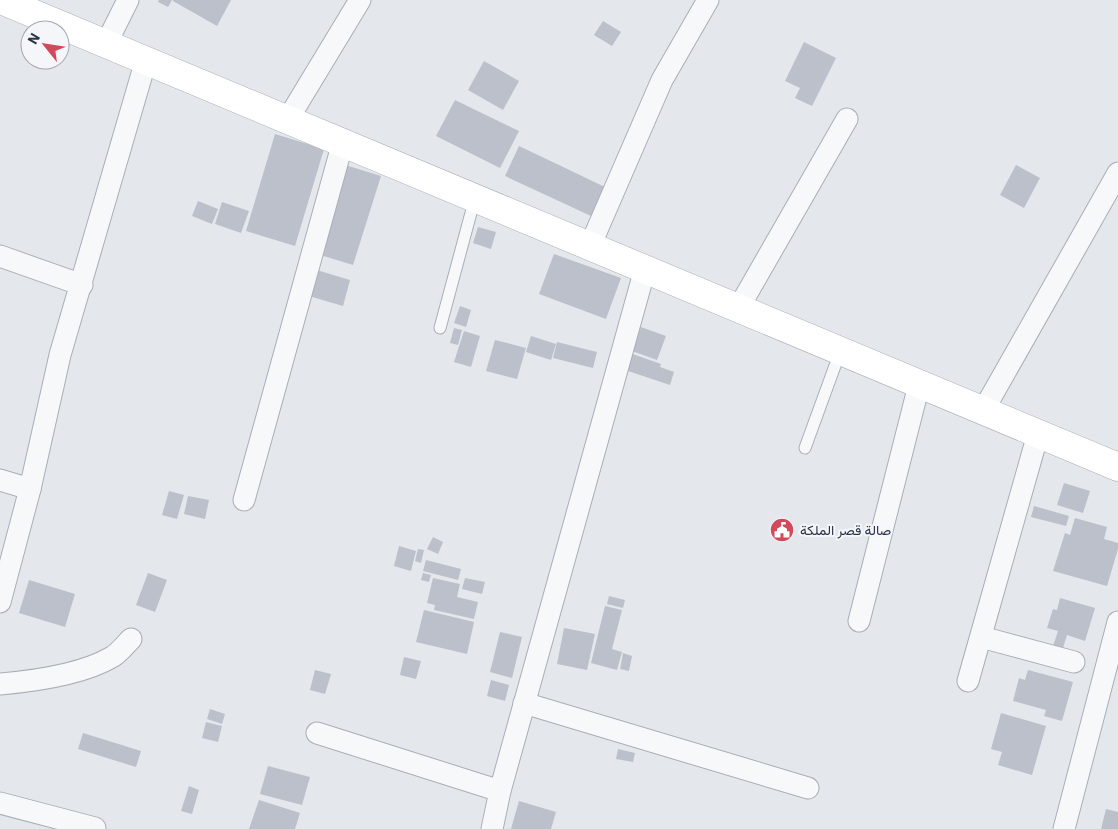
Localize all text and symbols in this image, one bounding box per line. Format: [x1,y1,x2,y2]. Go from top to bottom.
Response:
north arrow [20,20,70,70]
text: N [23,30,44,47]
public building icon: صالة قصر الملكة [769,517,795,543]
place label: صالة قصر الملكة [800,521,892,539]

